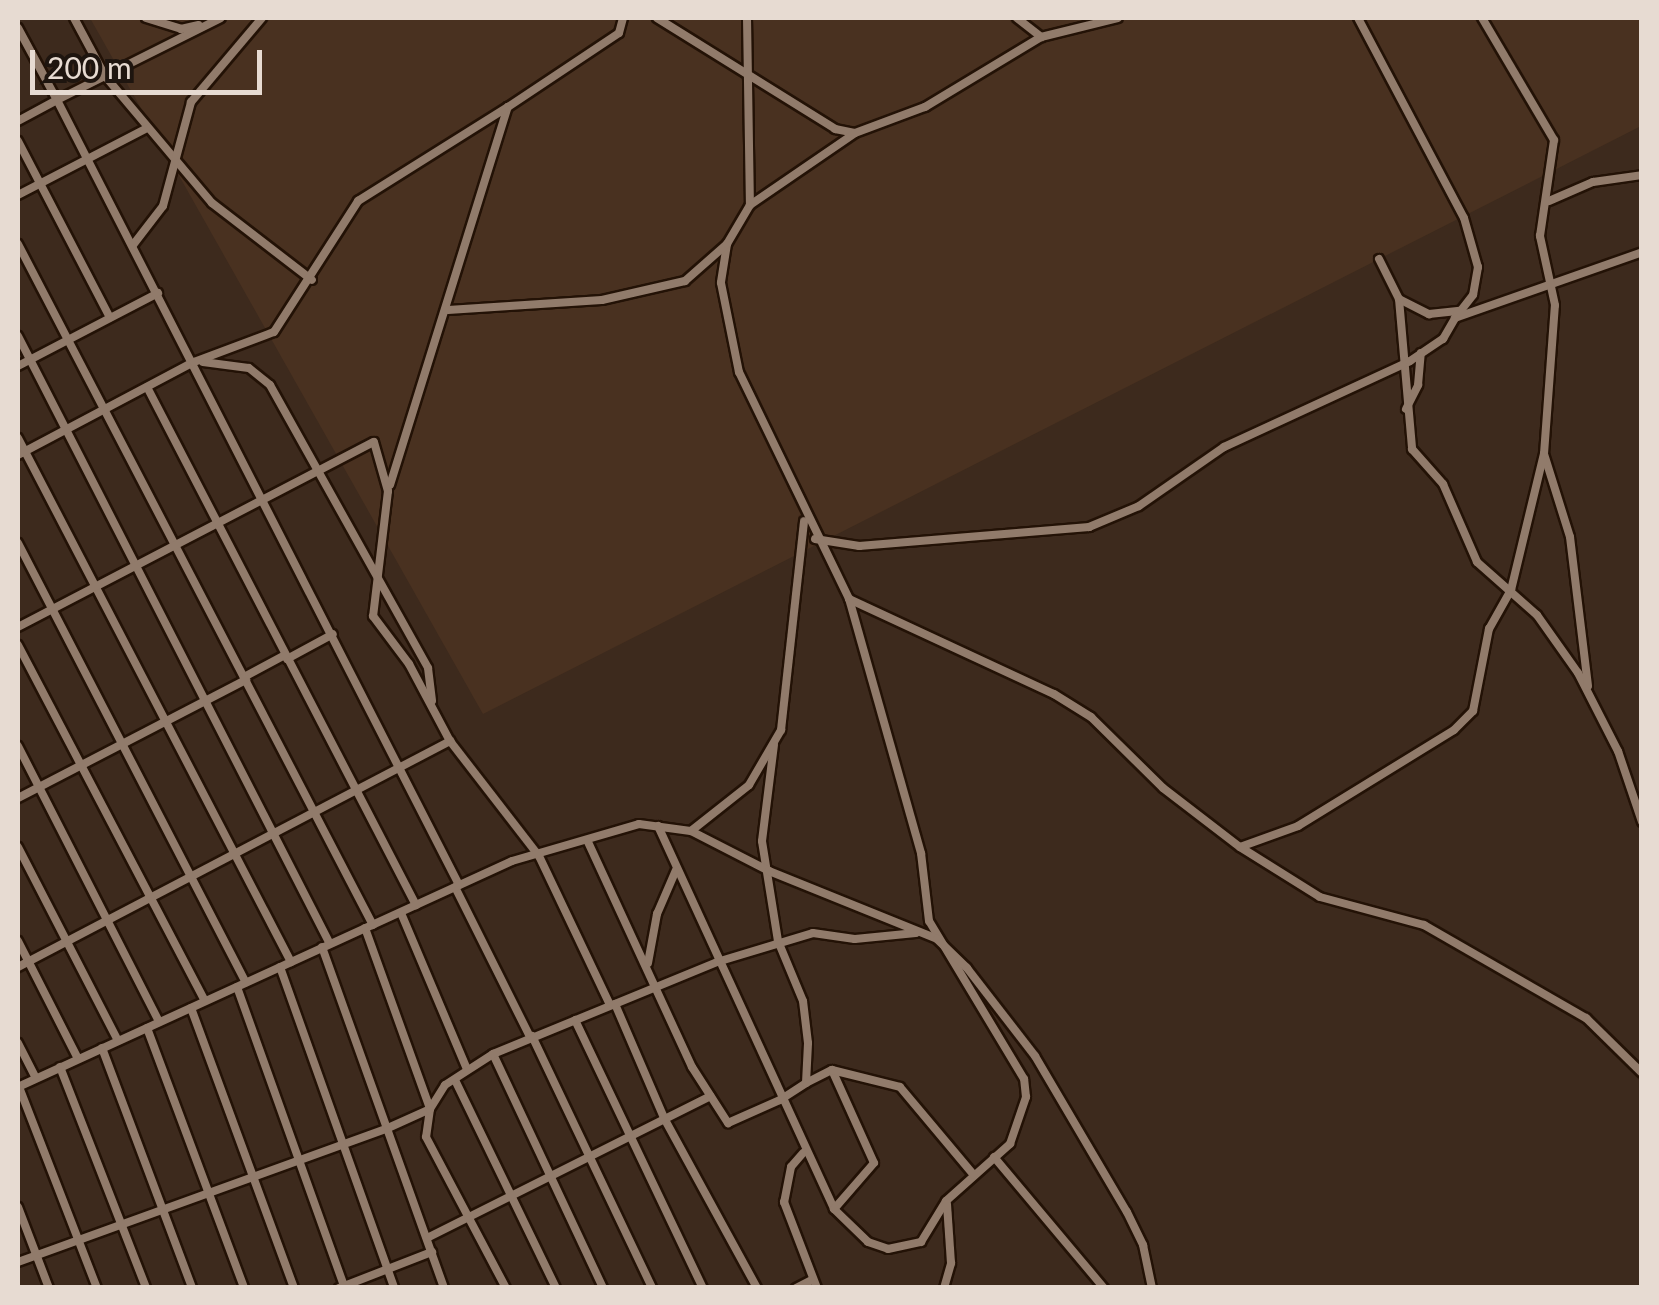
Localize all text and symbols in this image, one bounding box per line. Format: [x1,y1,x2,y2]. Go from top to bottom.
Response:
scale bar [35,30,268,92]
text: 200 m [47,49,132,85]

